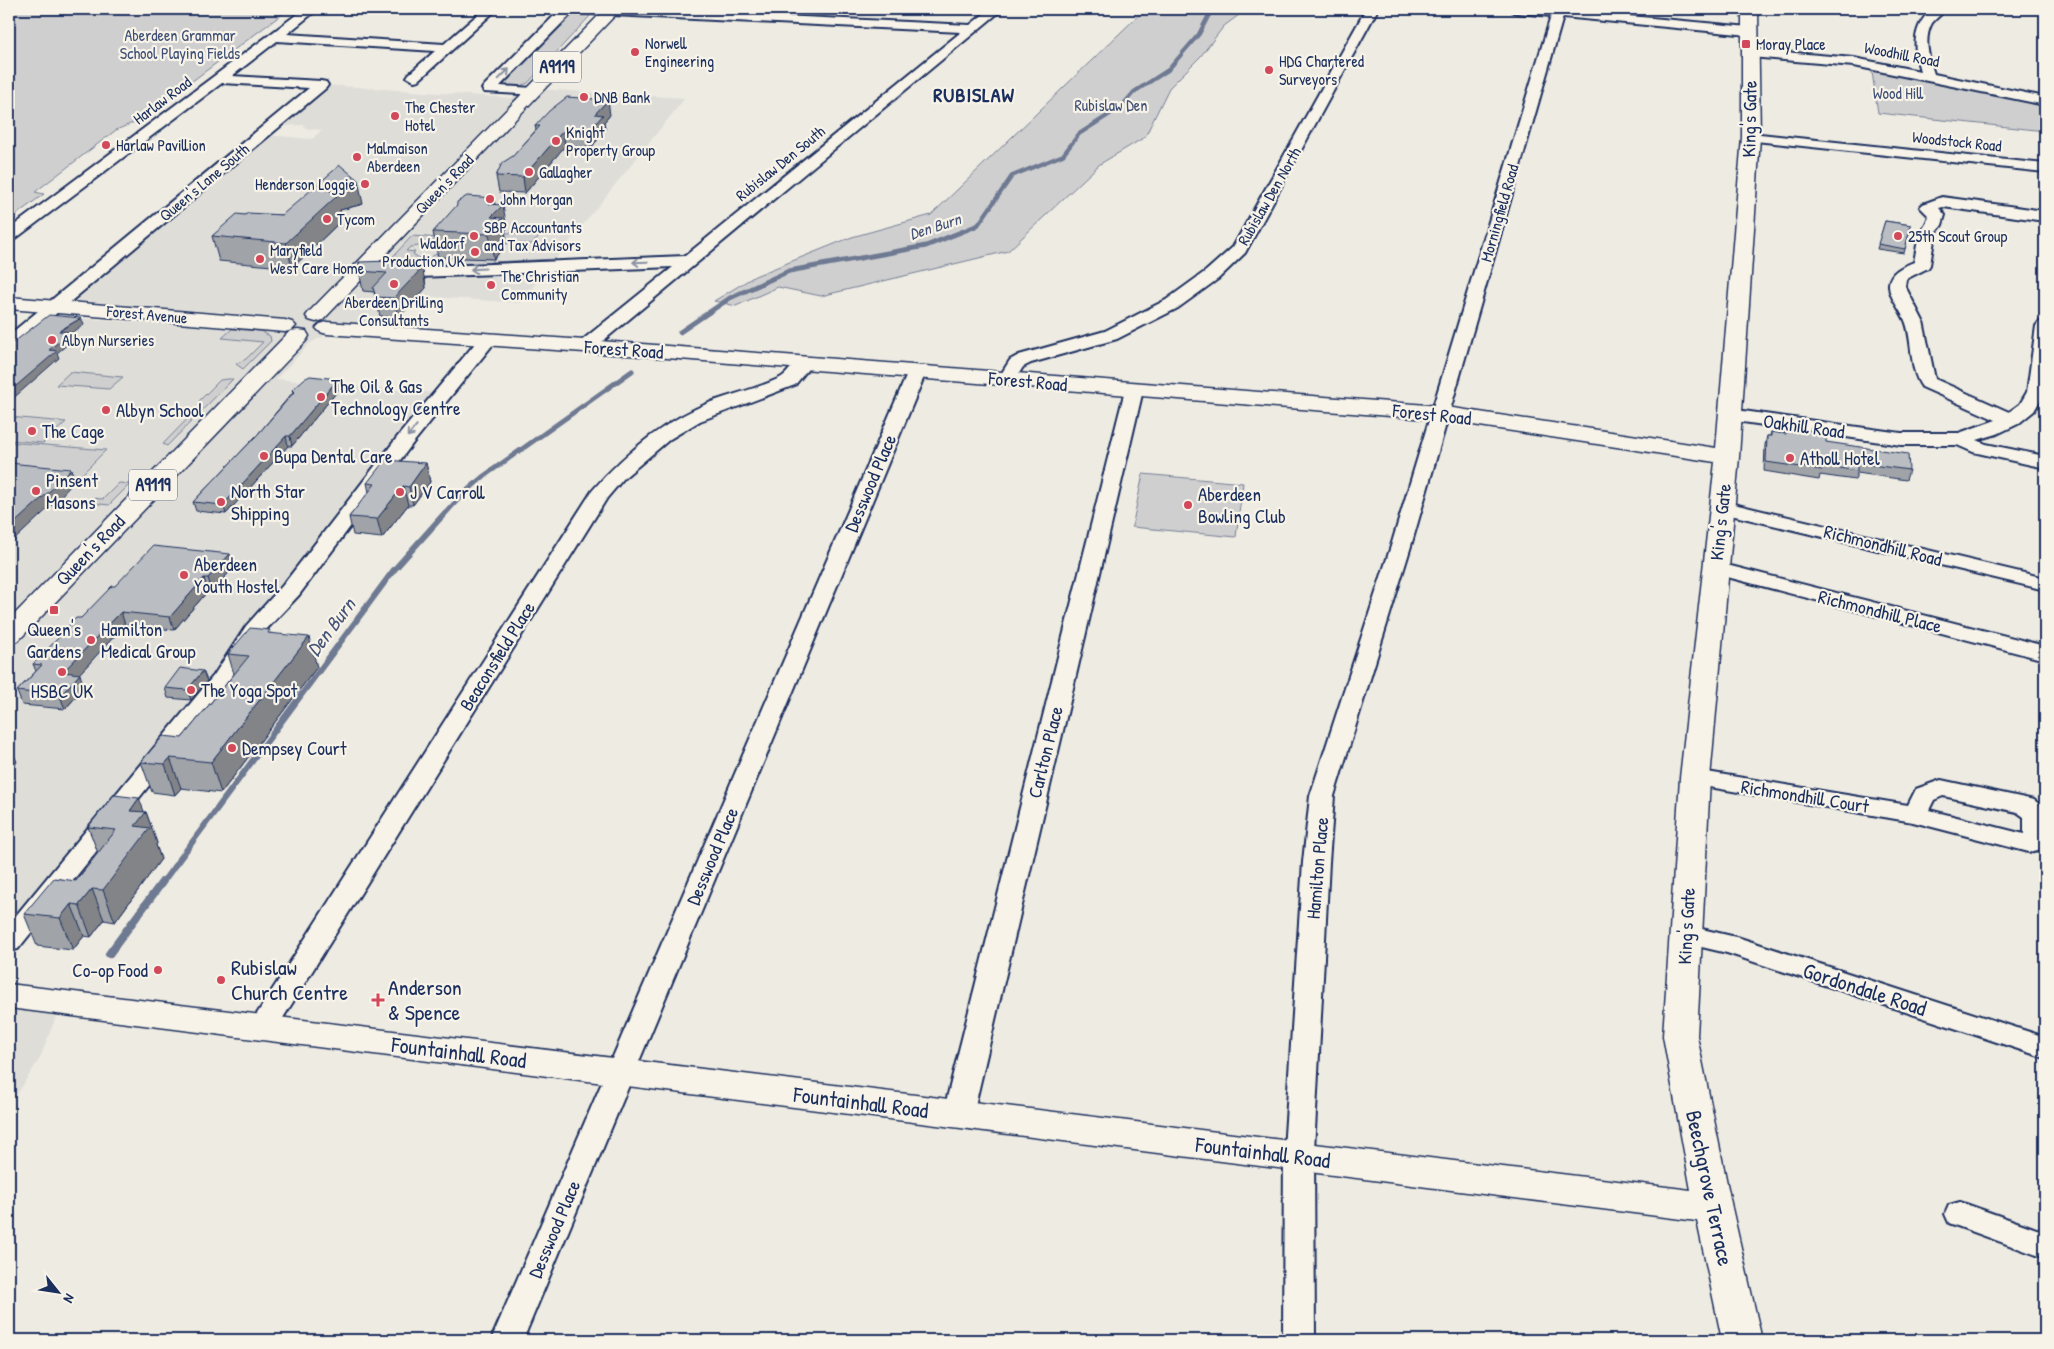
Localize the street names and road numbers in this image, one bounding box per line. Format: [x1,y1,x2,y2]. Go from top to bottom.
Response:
street label: Woodhill Road [1863,36,1941,72]
road number: A9119 [533,52,581,82]
street label: Harlaw Road [128,71,196,129]
street label: King's Gate [1735,80,1763,158]
street label: Rubislaw Den South [731,120,829,206]
street label: Woodstock Road [1911,125,2003,157]
street label: Queen's Lane South [154,138,254,226]
street label: Rubislaw Den North [1232,143,1306,249]
street label: Queen's Road [410,149,478,219]
street label: Morningfield Road [1475,162,1523,264]
street label: Forest Avenue [105,299,189,329]
street label: Forest Road [583,333,665,365]
street label: Forest Road [987,365,1069,397]
street label: Forest Road [1390,397,1473,431]
street label: Oakhill Road [1762,407,1847,445]
street label: Desswood Place [838,430,902,536]
road number: A9119 [129,470,177,500]
street label: King's Gate [1703,482,1737,562]
street label: Queen's Road [49,508,131,591]
street label: Richmondhill Road [1821,518,1945,572]
street label: Richmondhill Place [1816,583,1945,639]
street label: Beaconsfield Place [453,596,541,716]
street label: Carlton Place [1021,703,1069,801]
street label: Richmondhill Court [1739,773,1871,819]
street label: Desswood Place [680,803,744,909]
street label: Hamilton Place [1300,815,1334,920]
street label: King's Gate [1671,887,1701,965]
street label: Gordondale Road [1799,955,1931,1023]
street label: Fountainhall Road [389,1029,528,1075]
street label: Fountainhall Road [791,1079,930,1125]
street label: Beechgrove Terrace [1679,1108,1741,1269]
street label: Fountainhall Road [1193,1129,1332,1175]
street label: Desswood Place [522,1176,586,1282]

